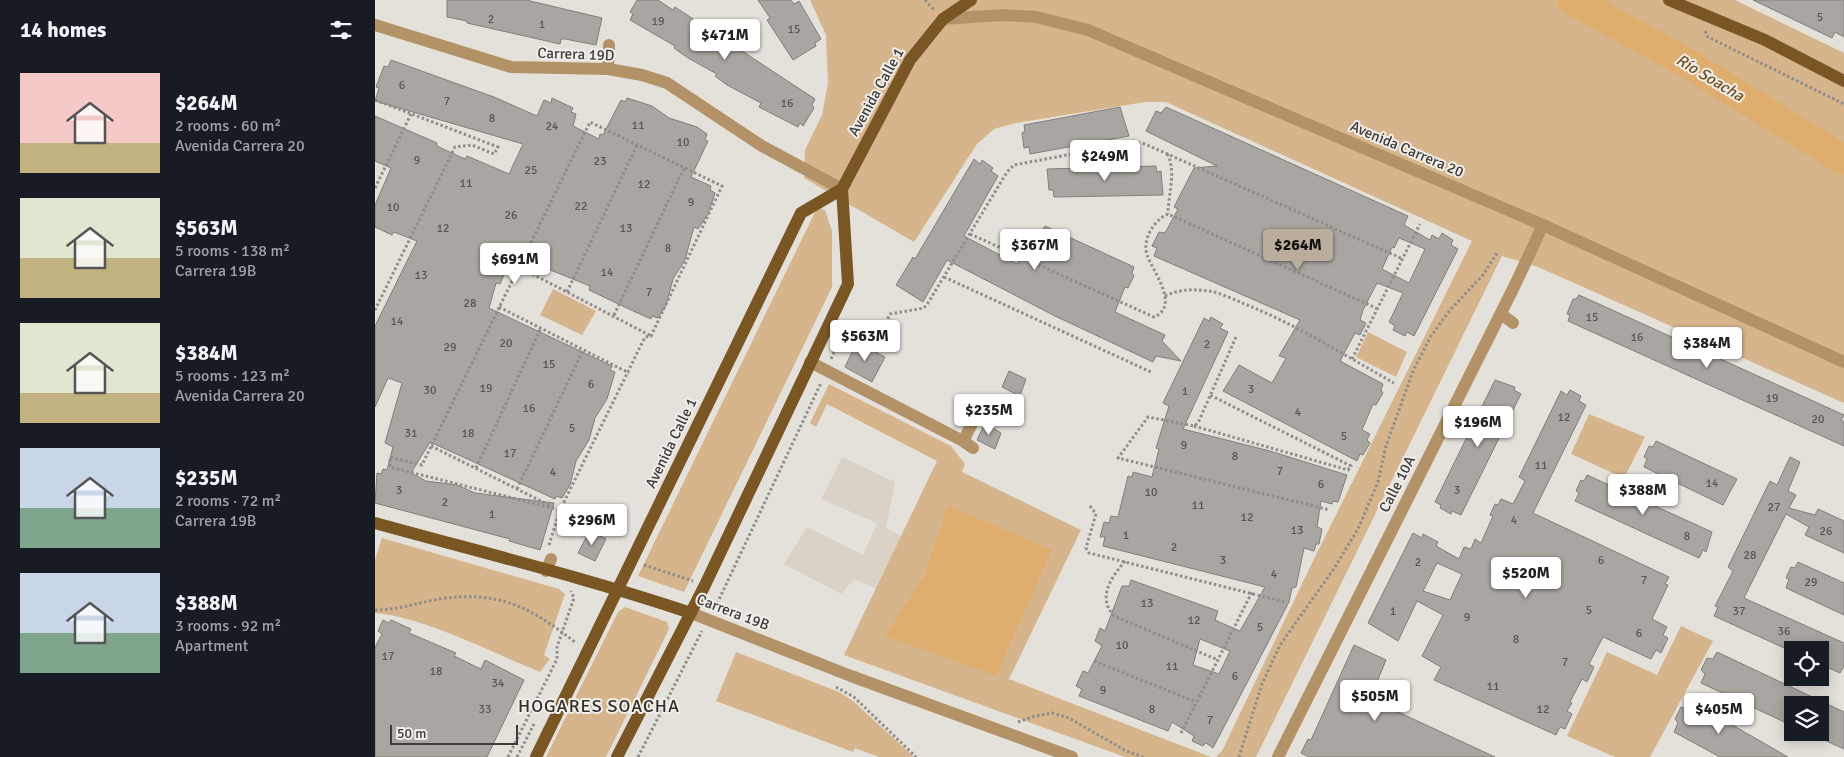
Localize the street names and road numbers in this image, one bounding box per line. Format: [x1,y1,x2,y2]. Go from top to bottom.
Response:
street label: Carrera 19D [537,44,615,64]
street label: Avenida Calle 1 [844,45,908,139]
street label: Avenida Carrera 20 [1348,117,1466,181]
street label: Avenida Calle 1 [641,395,701,491]
street label: Calle 10A [1375,453,1419,515]
street label: Carrera 19B [694,590,772,634]

